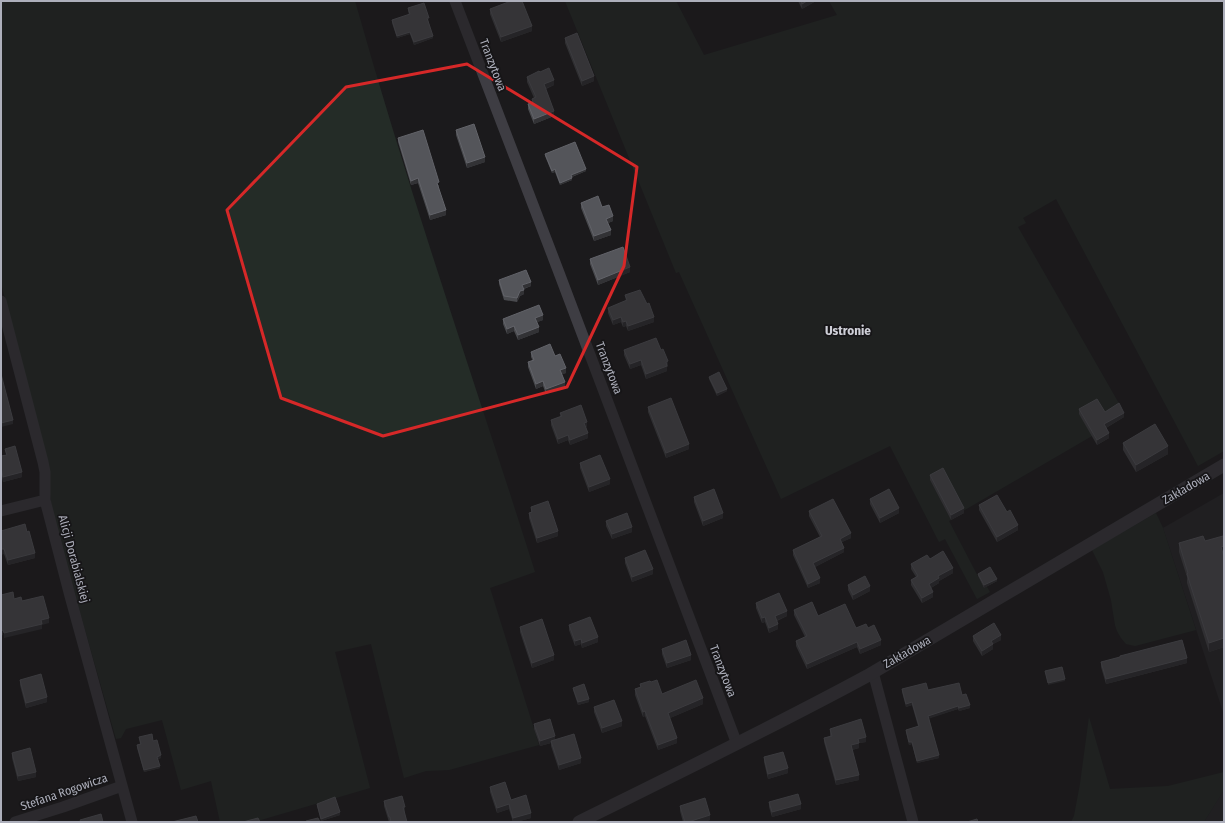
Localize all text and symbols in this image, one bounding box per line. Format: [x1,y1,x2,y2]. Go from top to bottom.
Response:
street label: Tranzytowa [477,37,509,93]
district label: Ustronie [825,323,871,338]
street label: Tranzytowa [593,340,625,396]
street label: Zakładowa [1160,469,1212,507]
street label: Alicji Dorabialskiej [56,513,92,605]
street label: Zakładowa [881,633,933,671]
street label: Tranzytowa [707,643,739,699]
street label: Stefana Rogowicza [19,771,109,813]

